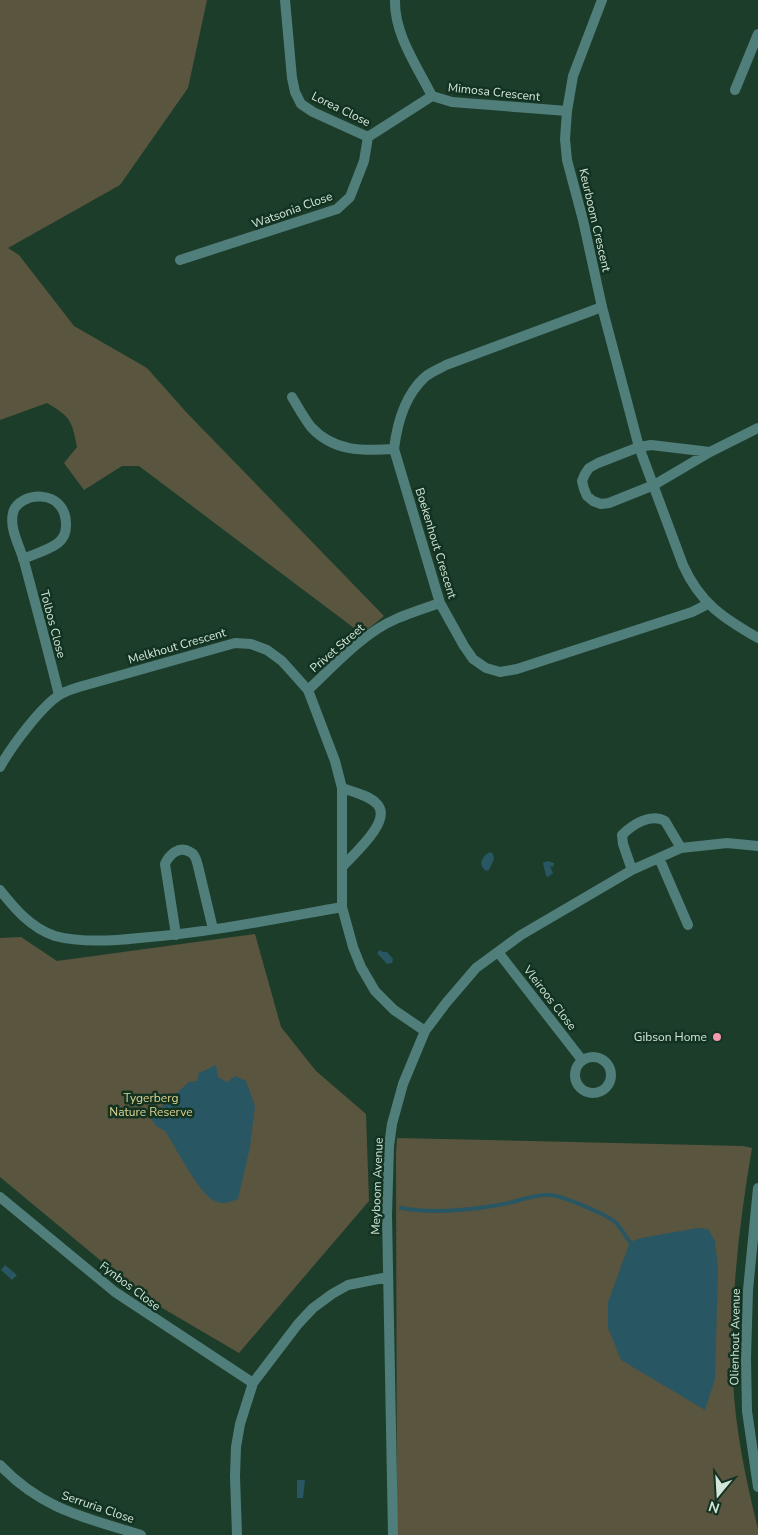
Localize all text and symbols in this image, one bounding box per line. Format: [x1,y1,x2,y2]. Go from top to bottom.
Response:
street label: Mimosa Crescent [447,79,542,105]
street label: Lorea Close [309,88,373,130]
street label: Keurboom Crescent [575,167,615,274]
street label: Watsonia Close [249,188,335,232]
street label: Boekenhout Crescent [412,486,461,601]
street label: Tolbos Close [36,588,70,660]
street label: Privet Street [306,619,368,676]
street label: Melkhout Crescent [126,624,229,668]
street label: Vleiroos Close [519,962,580,1034]
place label: Gibson Home [634,1029,707,1045]
marker: Gibson Home [711,1031,723,1043]
park label: Tygerberg Nature Reserve [109,1090,193,1120]
street label: Meyboom Avenue [367,1137,387,1235]
street label: Fynbos Close [96,1258,164,1314]
street label: Olienhout Avenue [726,1288,744,1386]
north arrow [693,1470,743,1520]
street label: Serruria Close [59,1487,137,1527]
text: N [706,1496,722,1518]

